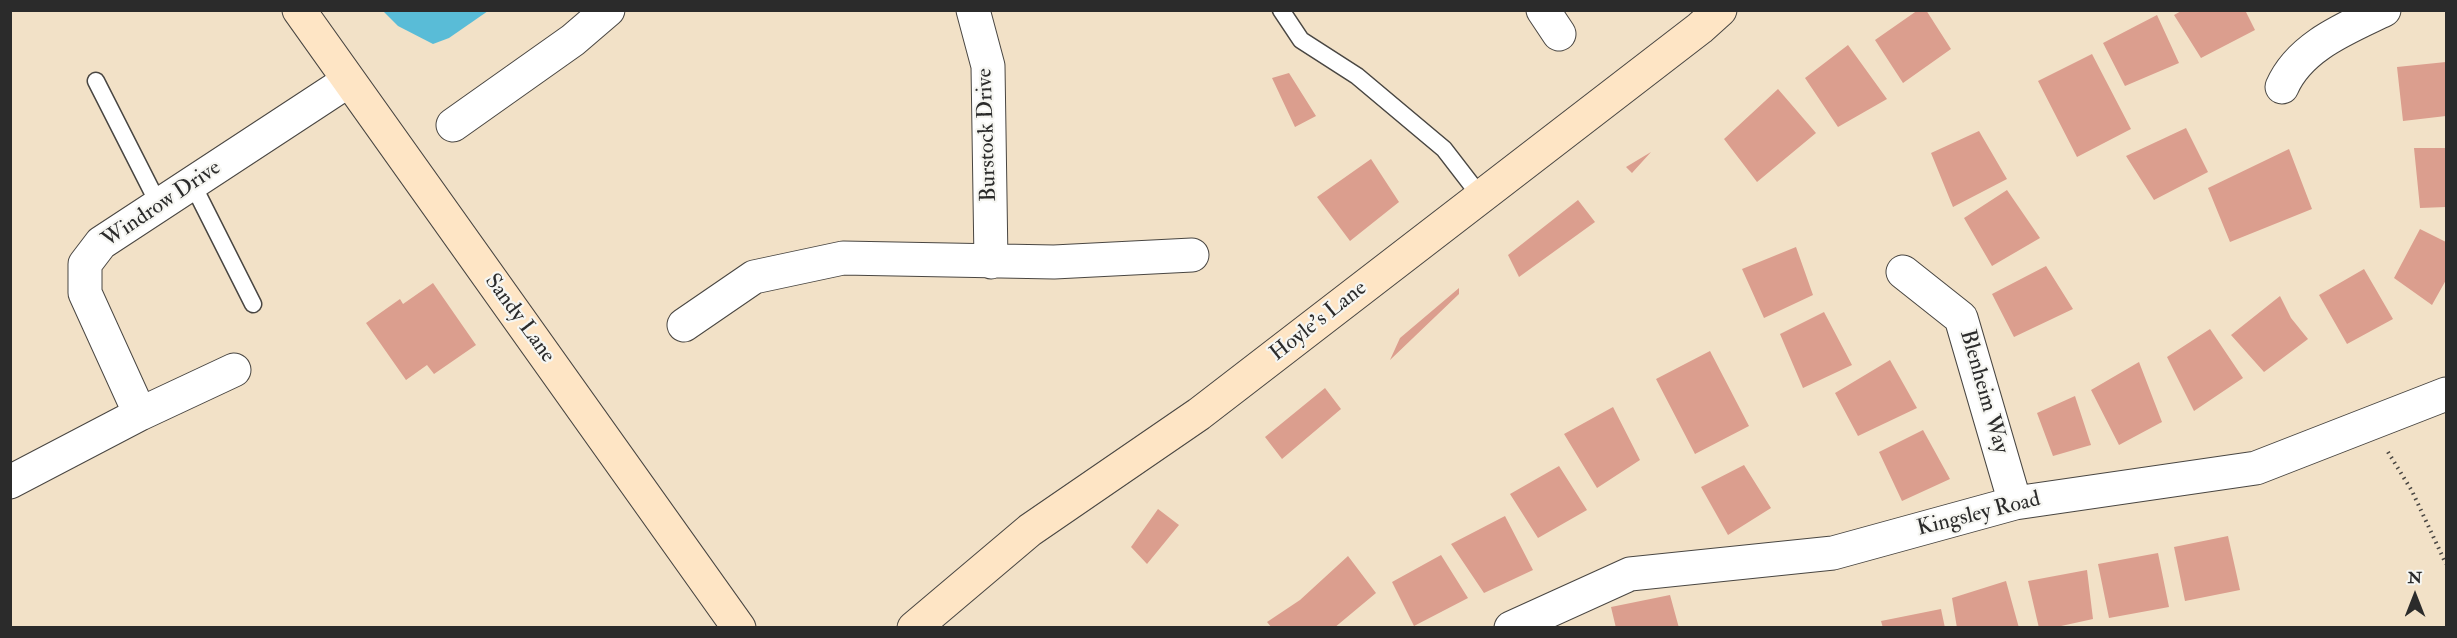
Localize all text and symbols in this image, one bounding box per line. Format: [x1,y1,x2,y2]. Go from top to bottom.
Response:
street label: Burstock Drive [972,68,1004,202]
street label: Windrow Drive [98,156,226,254]
street label: Sandy Lane [478,269,560,369]
street label: Hoyle's Lane [1265,276,1373,368]
street label: Blenheim Way [1953,327,2013,457]
street label: Kingsley Road [1915,487,2043,543]
north arrow [2385,566,2445,626]
text: N [2408,568,2422,588]

